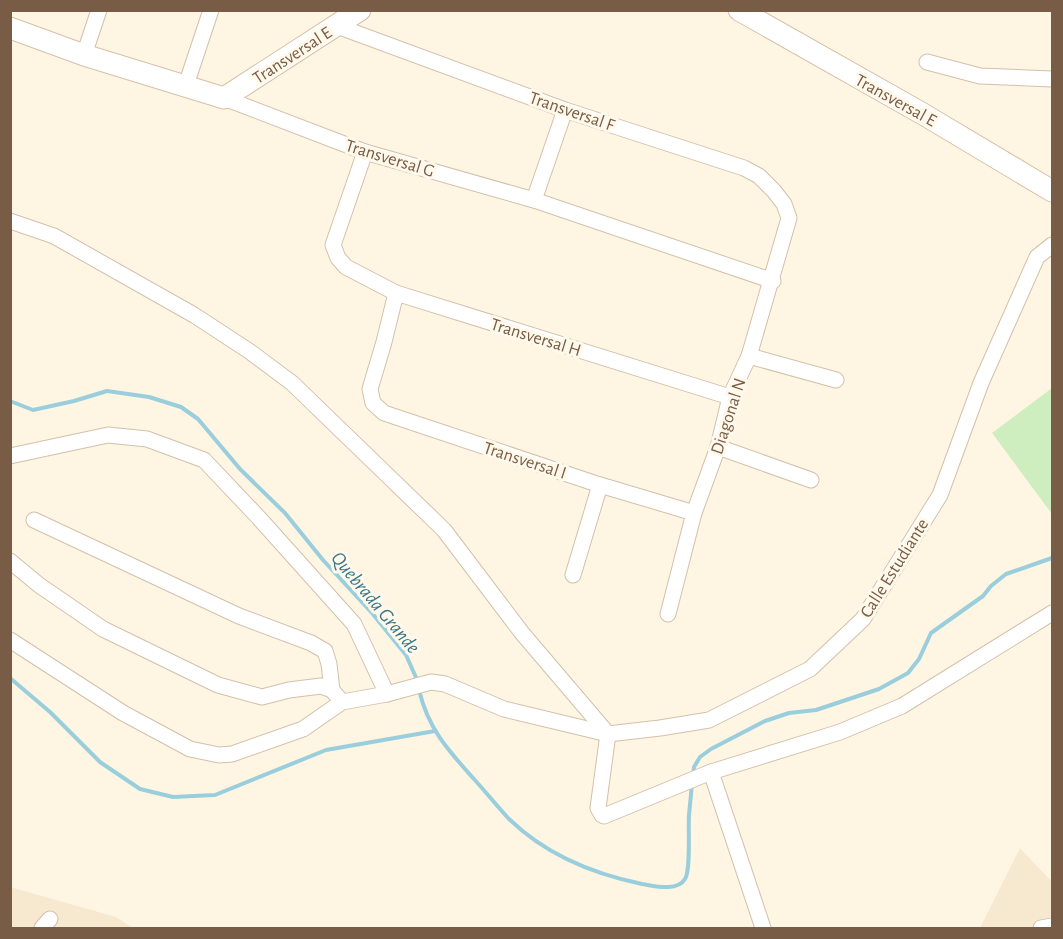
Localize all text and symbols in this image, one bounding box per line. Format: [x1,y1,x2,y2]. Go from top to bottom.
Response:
street label: Transversal E [250,24,335,88]
street label: Transversal E [852,71,939,131]
street label: Transversal F [527,89,617,135]
street label: Transversal G [343,137,436,181]
street label: Transversal H [488,316,583,360]
street label: Diagonal N [708,376,750,457]
street label: Transversal I [481,439,568,483]
street label: Calle Estudiante [857,516,932,621]
water label: Quebrada Grande [327,548,424,658]

